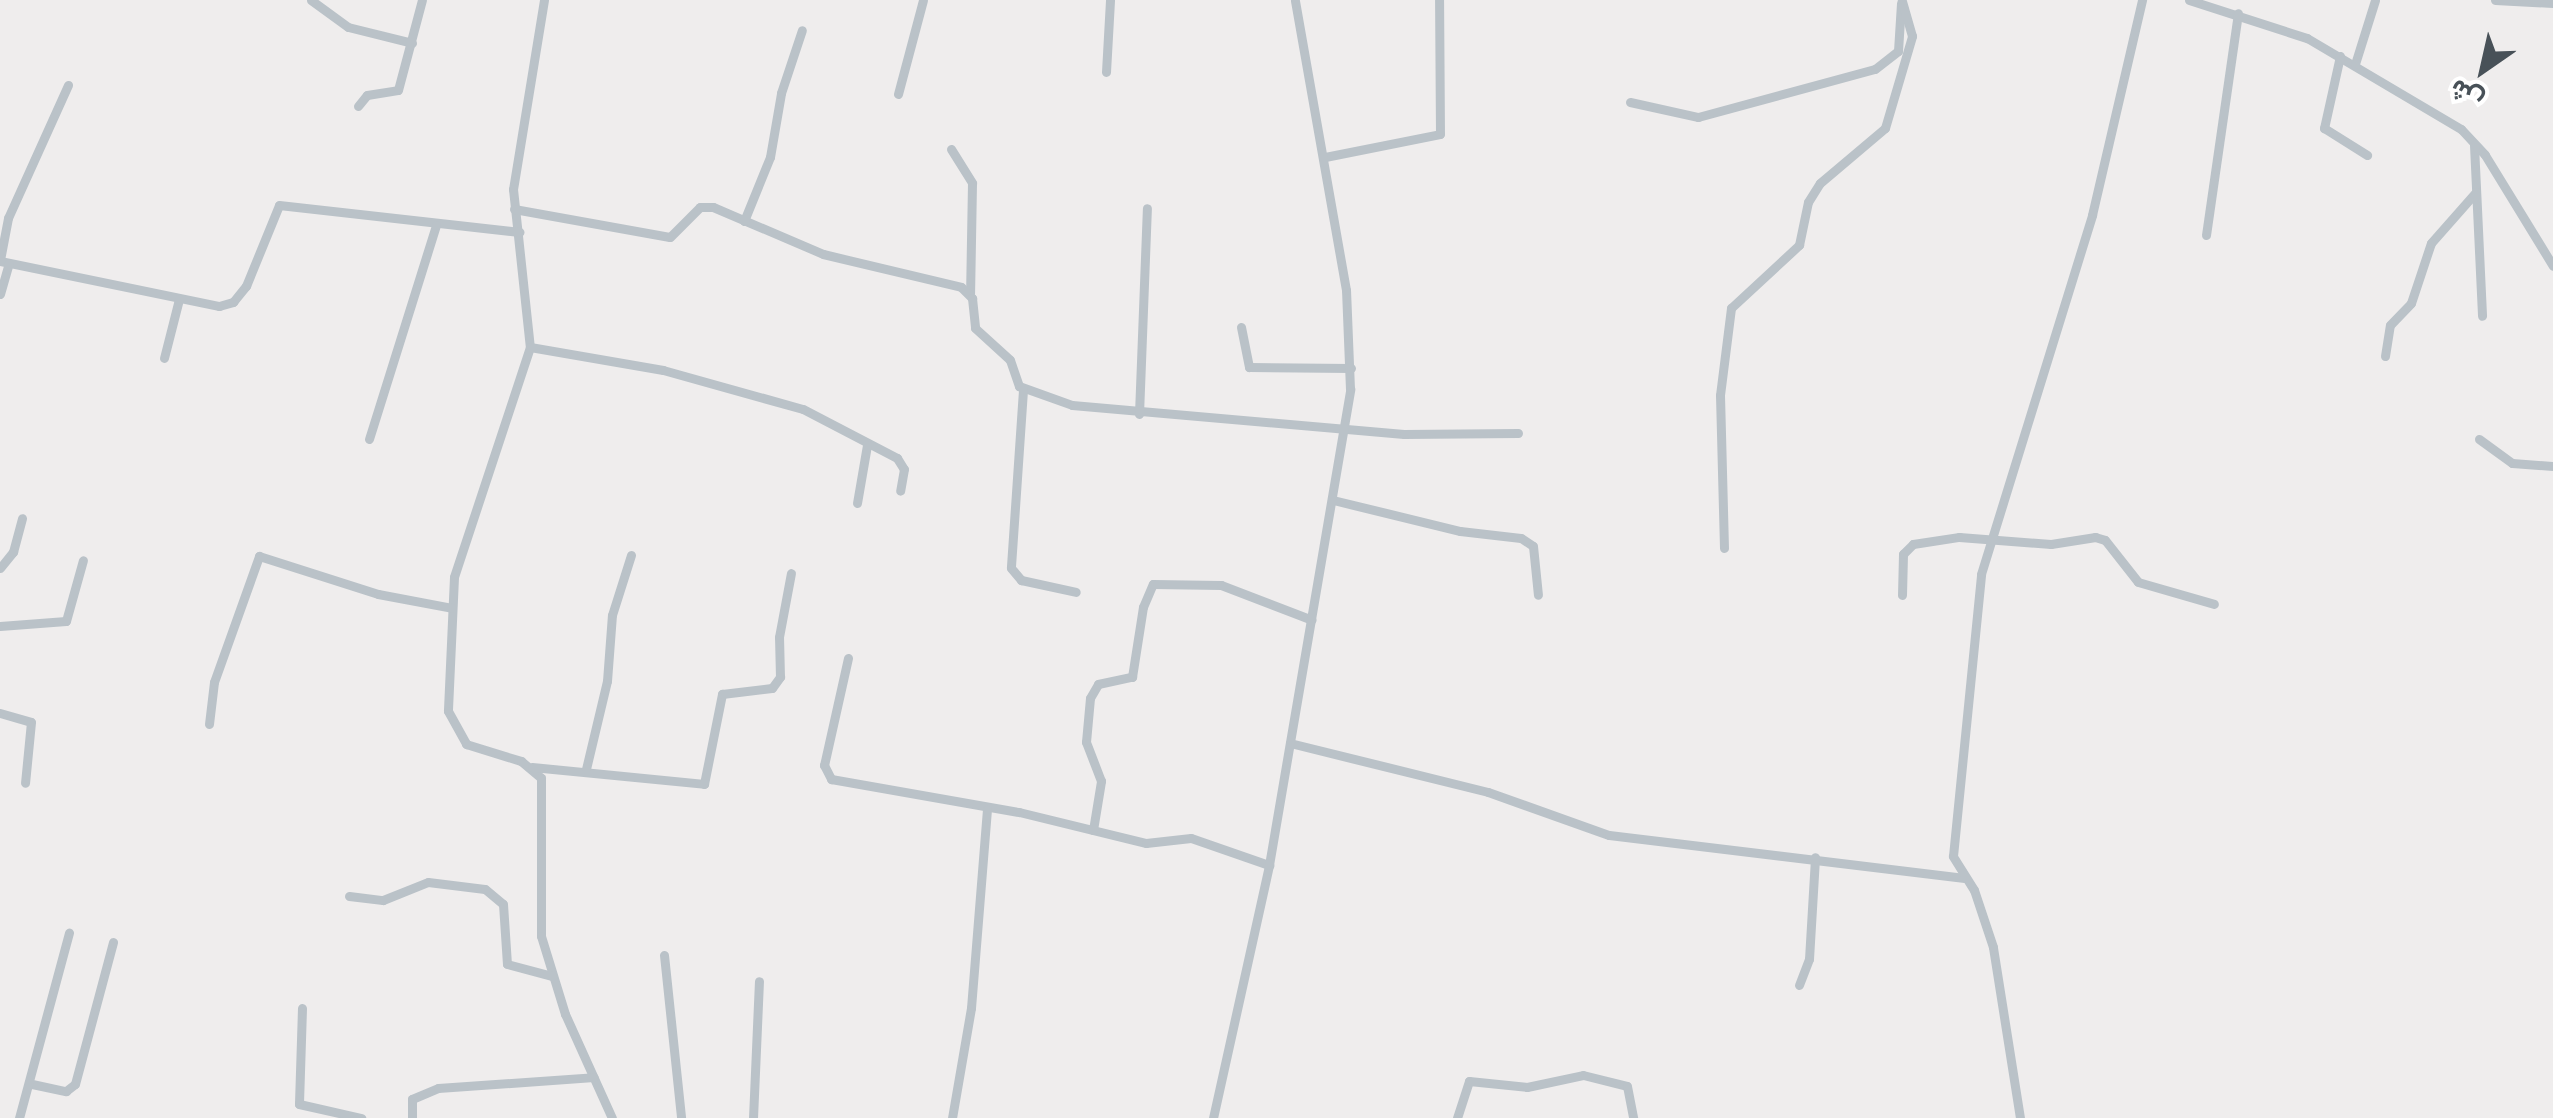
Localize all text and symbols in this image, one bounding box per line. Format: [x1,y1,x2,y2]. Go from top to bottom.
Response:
north arrow [2433,20,2533,120]
text: ش [2443,71,2490,118]

